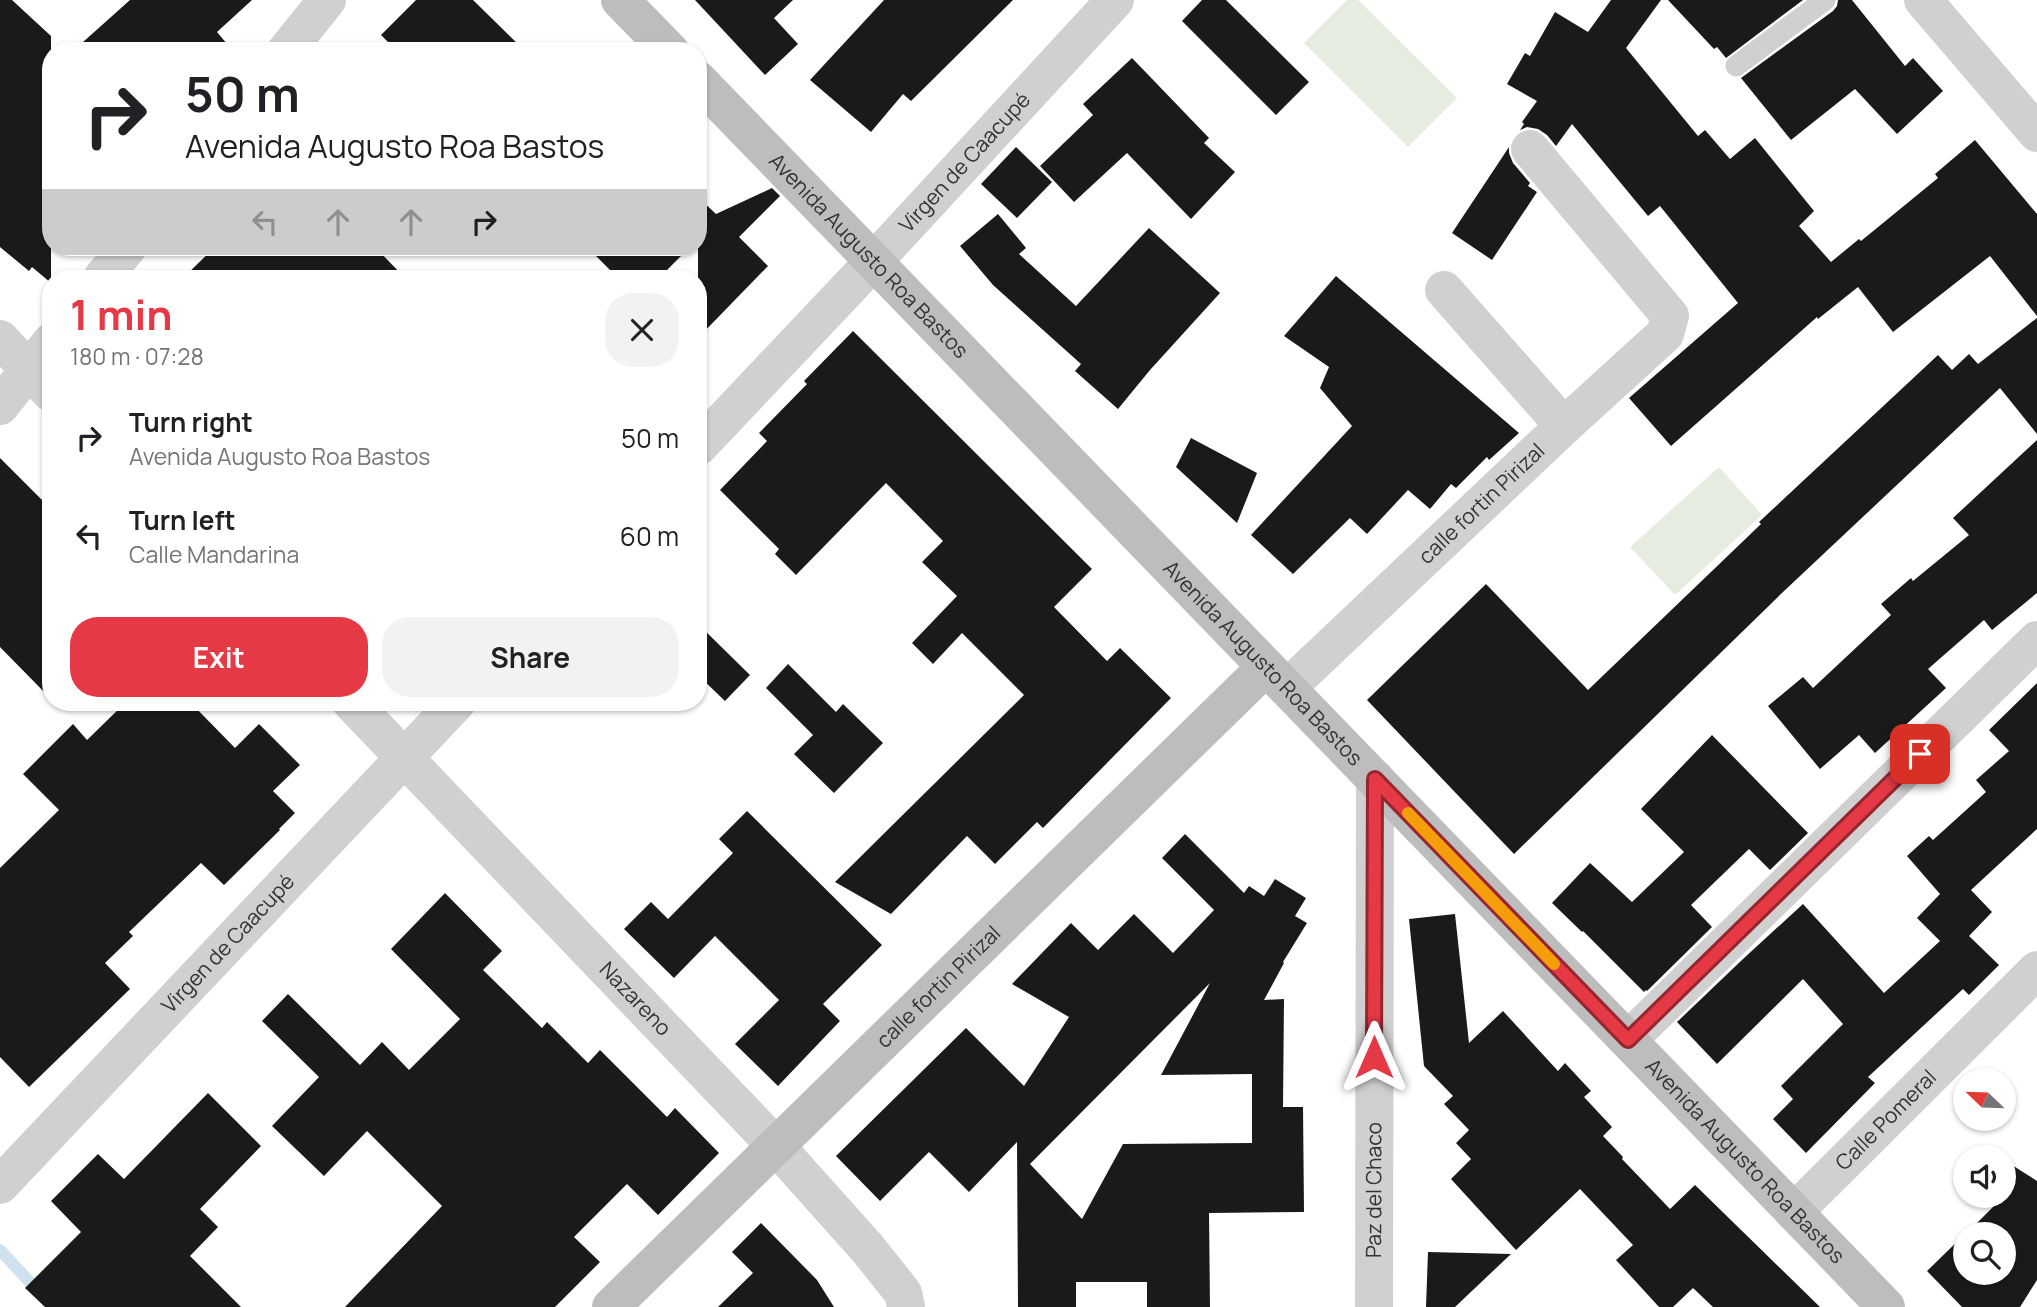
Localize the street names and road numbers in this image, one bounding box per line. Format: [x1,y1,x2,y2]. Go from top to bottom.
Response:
street label: Virgen de Caacupé [892,86,1036,238]
street label: Avenida Augusto Roa Bastos [763,147,975,364]
street label: calle fortin Pirizal [1412,437,1550,570]
street label: Avenida Augusto Roa Bastos [1158,554,1369,771]
street label: Virgen de Caacupé [155,868,300,1019]
street label: calle fortin Pirizal [870,919,1006,1053]
street label: Nazareno [594,955,678,1041]
street label: Avenida Augusto Roa Bastos [1640,1052,1851,1269]
street label: Calle Pomeral [1829,1063,1942,1176]
street label: Paz del Chaco [1359,1122,1387,1258]

